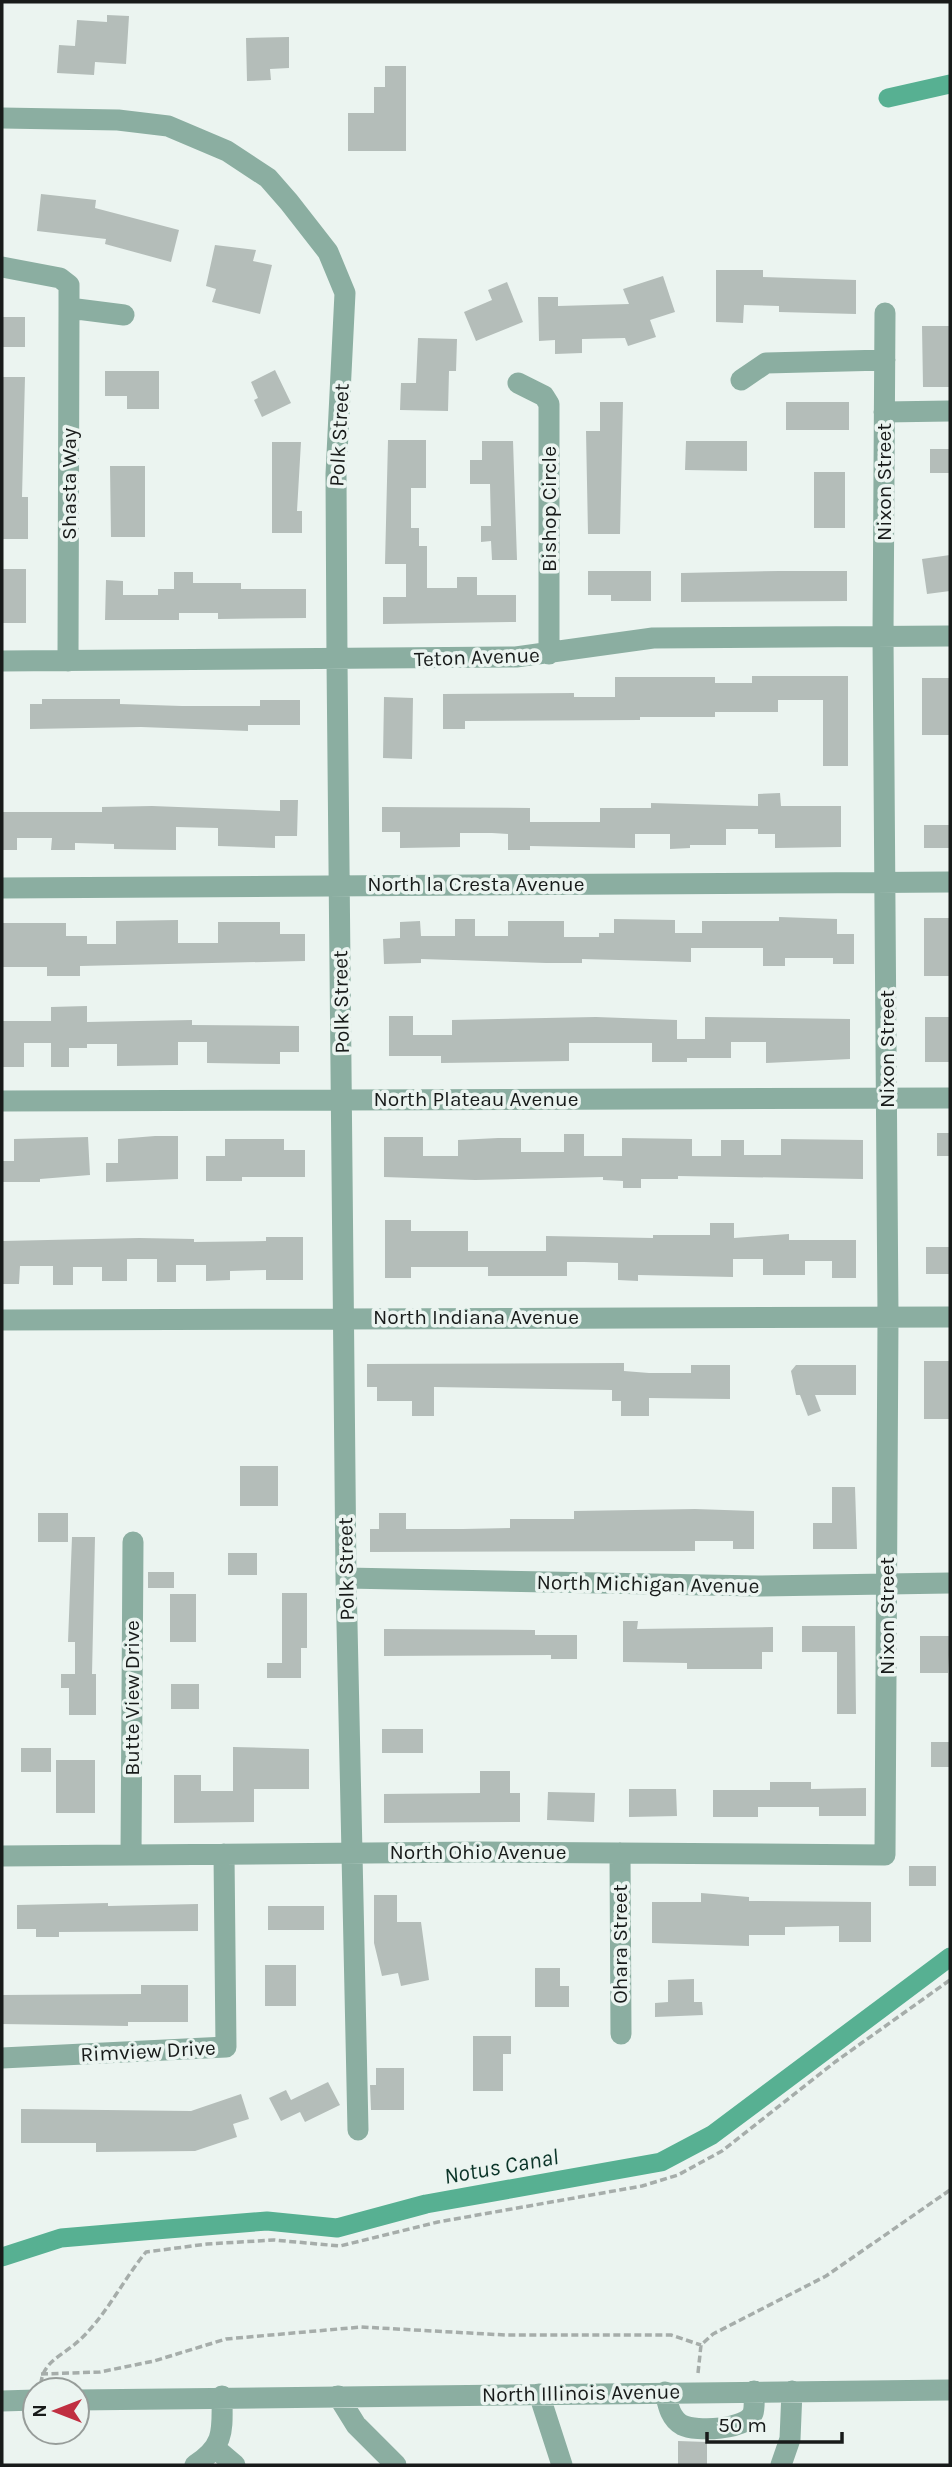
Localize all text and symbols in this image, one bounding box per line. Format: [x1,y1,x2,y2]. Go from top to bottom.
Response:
street label: Polk Street [324,383,354,487]
street label: Nixon Street [872,423,896,541]
street label: Shasta Way [57,428,81,540]
street label: Bishop Circle [537,446,561,572]
street label: Teton Avenue [414,643,540,671]
street label: North la Cresta Avenue [367,872,585,896]
street label: Polk Street [328,950,354,1054]
street label: Nixon Street [875,990,899,1108]
street label: North Plateau Avenue [373,1087,579,1111]
street label: North Indiana Avenue [373,1305,579,1329]
street label: Polk Street [333,1517,359,1621]
street label: Nixon Street [875,1557,899,1675]
street label: North Michigan Avenue [536,1570,760,1598]
street label: Butte View Drive [120,1620,144,1776]
street label: North Ohio Avenue [389,1840,567,1864]
street label: Ohara Street [608,1884,632,2004]
street label: Rimview Drive [80,2035,216,2067]
water label: Notus Canal [442,2143,561,2190]
north arrow [21,2376,91,2446]
street label: North Illinois Avenue [482,2379,680,2407]
scale bar [707,2400,842,2444]
text: N [29,2404,51,2418]
text: 50 m [718,2413,767,2437]

